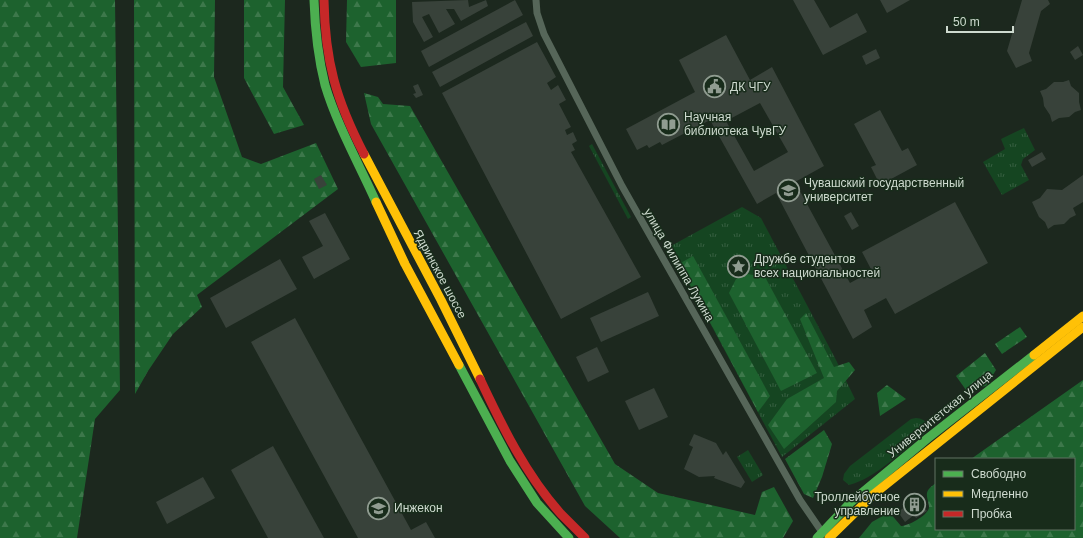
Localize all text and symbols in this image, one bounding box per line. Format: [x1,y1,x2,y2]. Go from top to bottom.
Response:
scale bar [947,8,1013,34]
text: 50 m [953,15,980,29]
public building icon: ДК ЧГУ [702,74,728,100]
place label: ДК ЧГУ [730,80,771,94]
place label: Научная библиотека ЧувГУ [684,110,786,138]
library icon: Научная библиотека ЧувГУ [655,111,681,137]
place label: Чувашский государственный университет [804,176,964,204]
school or university icon: Чувашский государственный университет [776,177,802,203]
street label: улица Филиппа Лукина [641,206,717,324]
street label: Ядринское шоссе [411,227,470,321]
place label: Дружбе студентов всех национальностей [754,252,880,280]
place icon: Дружбе студентов всех национальностей [725,253,751,279]
street label: Университетская улица [885,367,995,461]
legend [935,458,1075,530]
text: Свободно [971,467,1026,481]
text: Медленно [971,487,1028,501]
place label: Троллейбусное управление [814,490,900,518]
building icon: Троллейбусное управление [902,491,928,517]
school or university icon: Инжекон [365,495,391,521]
place label: Инжекон [394,501,443,515]
text: Пробка [971,507,1012,521]

